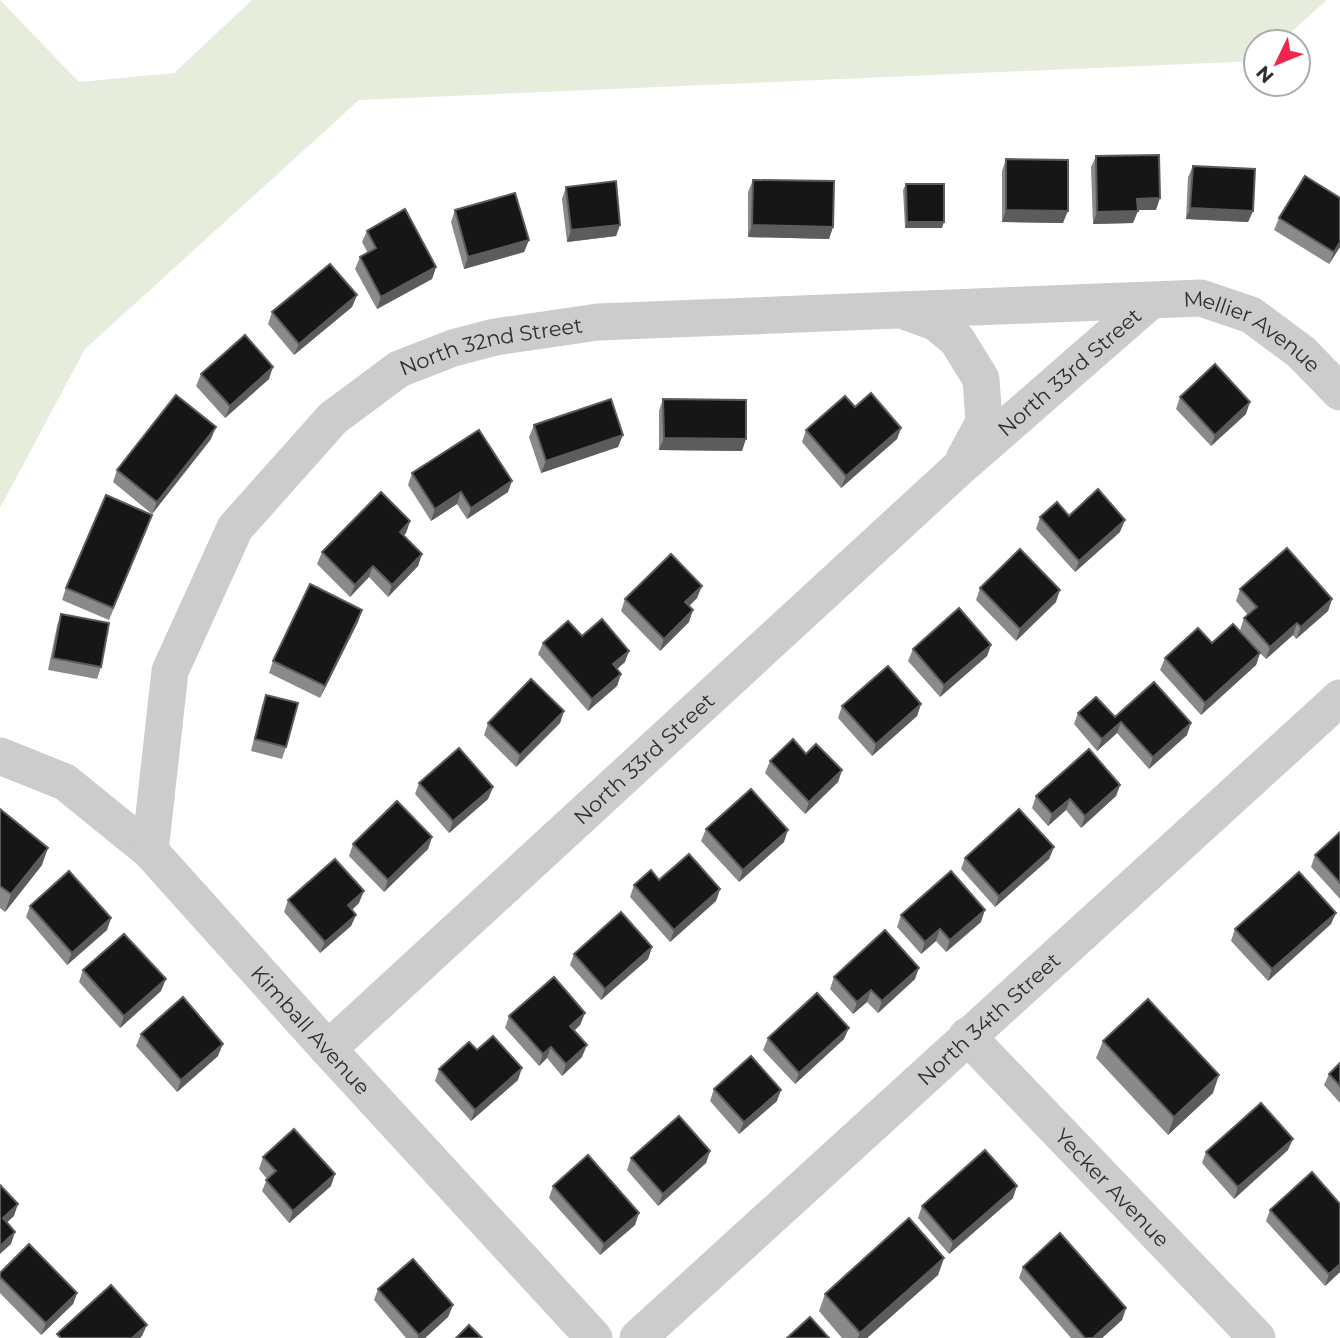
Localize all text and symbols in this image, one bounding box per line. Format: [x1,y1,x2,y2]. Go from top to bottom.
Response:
north arrow [1242,28,1312,98]
text: N [1251,61,1279,88]
street label: Mellier Avenue [1183,285,1326,377]
street label: North 33rd Street [992,302,1146,441]
street label: North 32nd Street [395,312,584,380]
street label: North 33rd Street [568,687,719,829]
street label: North 34th Street [912,947,1065,1090]
street label: Kimball Avenue [246,960,376,1099]
street label: Yecker Avenue [1050,1123,1175,1252]

